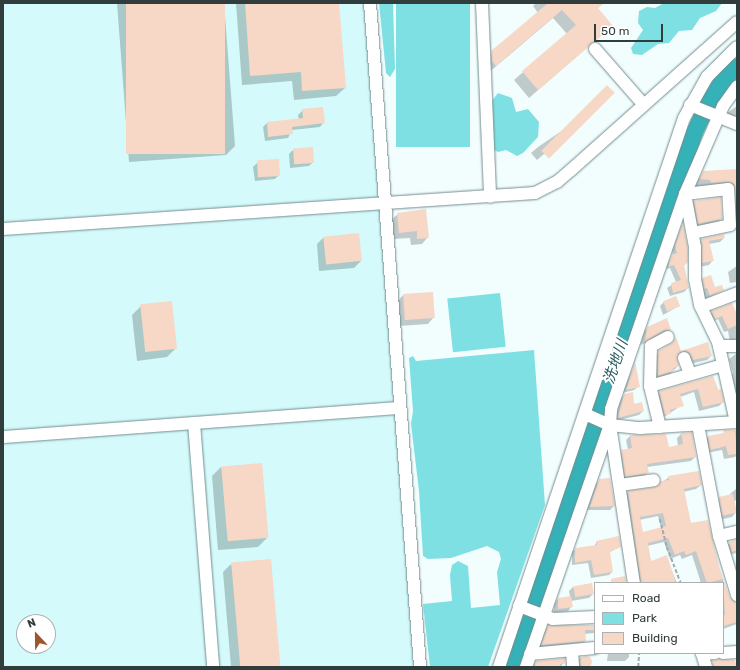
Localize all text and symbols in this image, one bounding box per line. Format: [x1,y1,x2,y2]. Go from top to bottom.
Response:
scale bar [596,16,665,42]
text: 50 m [601,24,629,38]
water label: 洗地川 [600,338,632,386]
legend [594,582,724,654]
text: Road [632,591,660,605]
text: Park [632,611,657,625]
north arrow [16,614,56,654]
text: N [26,616,38,631]
text: Building [632,631,678,645]

